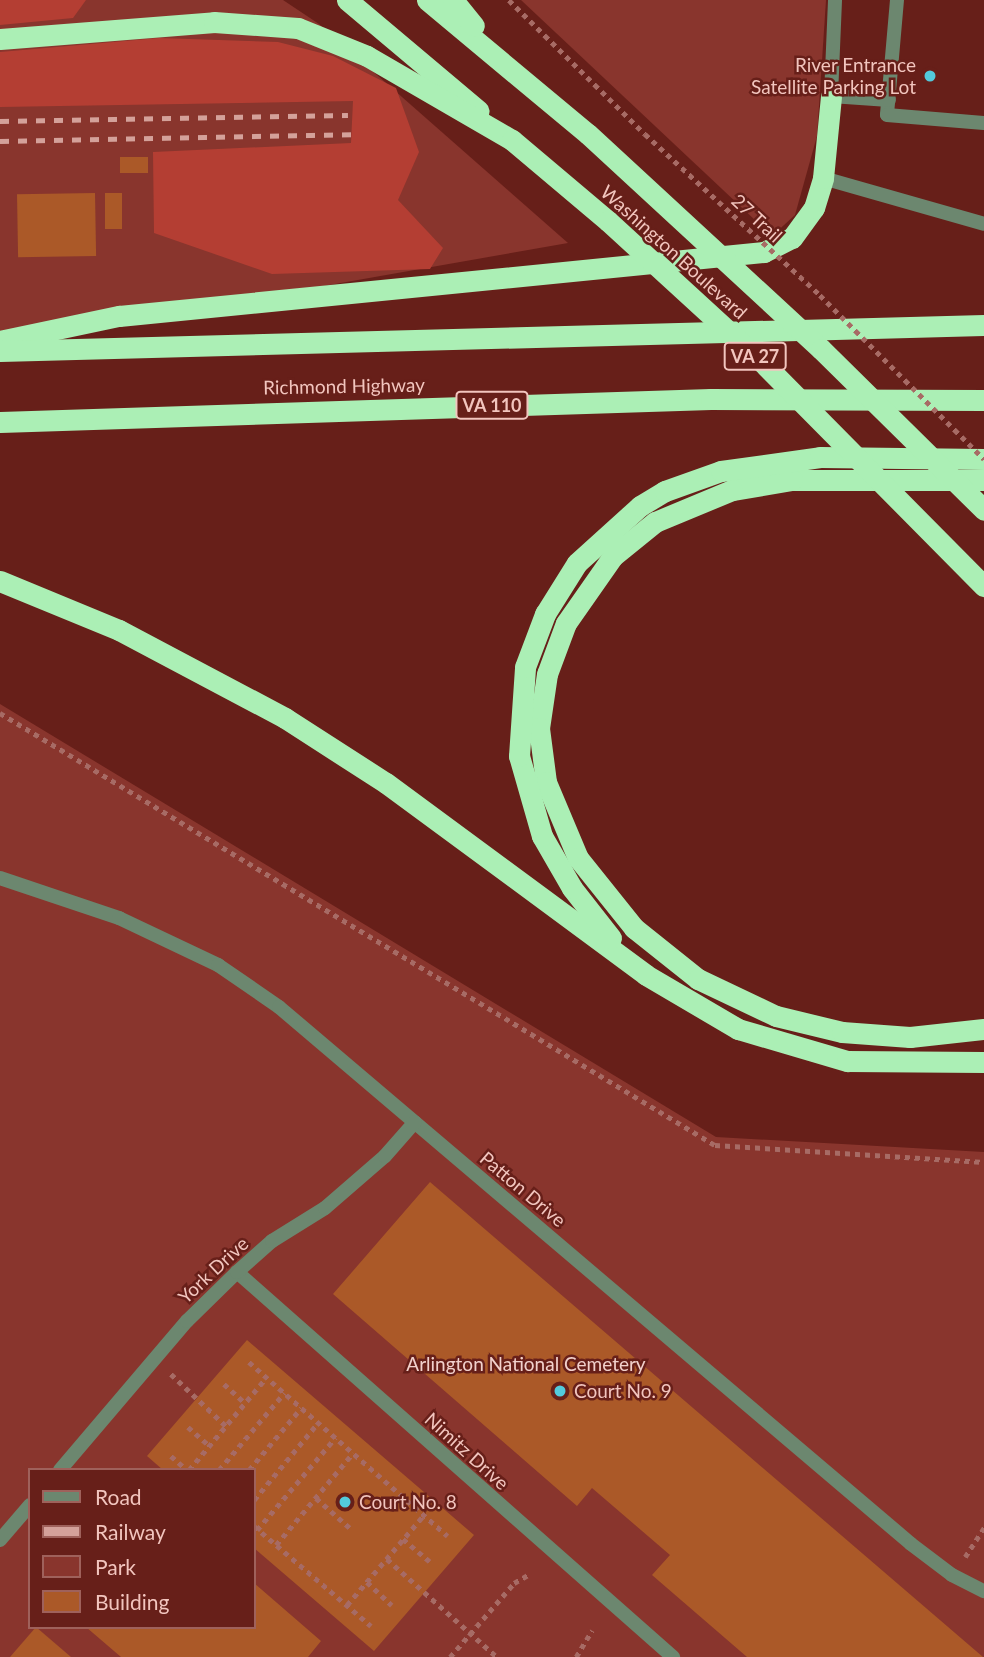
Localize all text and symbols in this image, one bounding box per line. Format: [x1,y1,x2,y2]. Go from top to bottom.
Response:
place label: River Entrance Satellite Parking Lot [751,54,916,98]
marker: River Entrance Satellite Parking Lot [922,68,938,84]
street label: Washington Boulevard [596,180,752,324]
street label: 27 Trail [727,189,787,247]
road number: VA 27 [722,342,788,370]
street label: Richmond Highway [263,373,425,399]
road number: VA 110 [454,390,530,419]
street label: Patton Drive [475,1147,571,1231]
street label: York Drive [173,1232,253,1308]
park label: Arlington National Cemetery [406,1353,646,1375]
place label: Court No. 9 [574,1380,672,1402]
marker: Court No. 9 [552,1383,568,1399]
street label: Nimitz Drive [420,1408,514,1494]
legend [28,1468,256,1629]
text: Road [95,1484,142,1509]
place label: Court No. 8 [359,1491,457,1513]
marker: Court No. 8 [337,1494,353,1510]
text: Railway [95,1519,166,1544]
text: Park [95,1554,136,1579]
text: Building [95,1589,170,1614]

